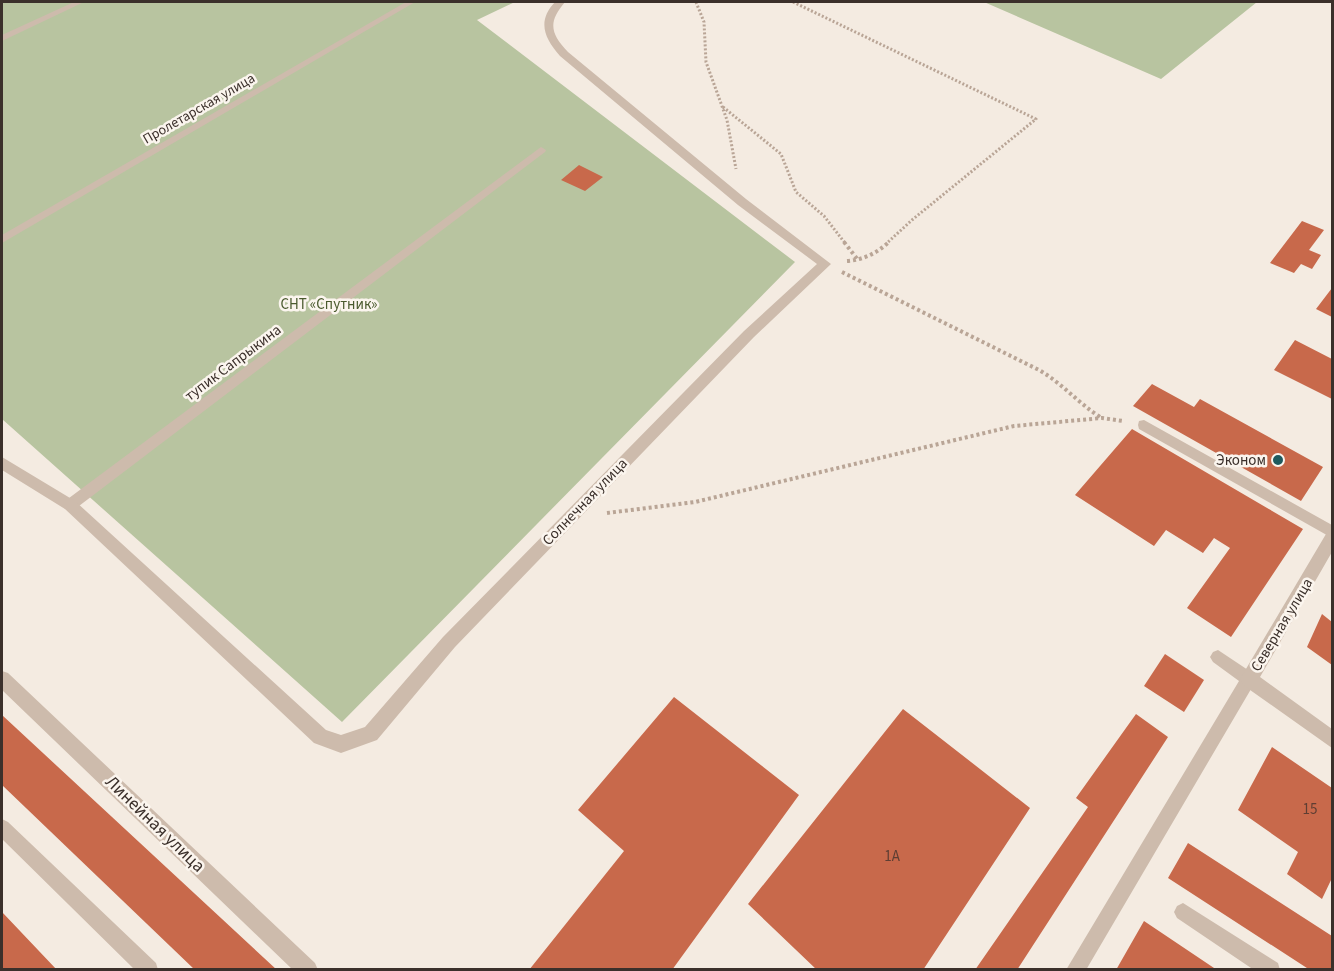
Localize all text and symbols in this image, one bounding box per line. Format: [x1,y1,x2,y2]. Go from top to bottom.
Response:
street label: Пролетарская улица [139,69,259,149]
park label: СНТ «Спутник» [280,294,378,315]
street label: тупик Сапрыкина [180,320,286,406]
place label: Эконом [1216,450,1266,471]
marker: Эконом [1271,453,1285,467]
street label: Солнечная улица [538,454,632,550]
street label: Северная улица [1246,574,1318,676]
street label: Линейная улица [100,770,210,878]
house number: 15 [1303,799,1317,820]
house number: 1А [884,846,901,867]

